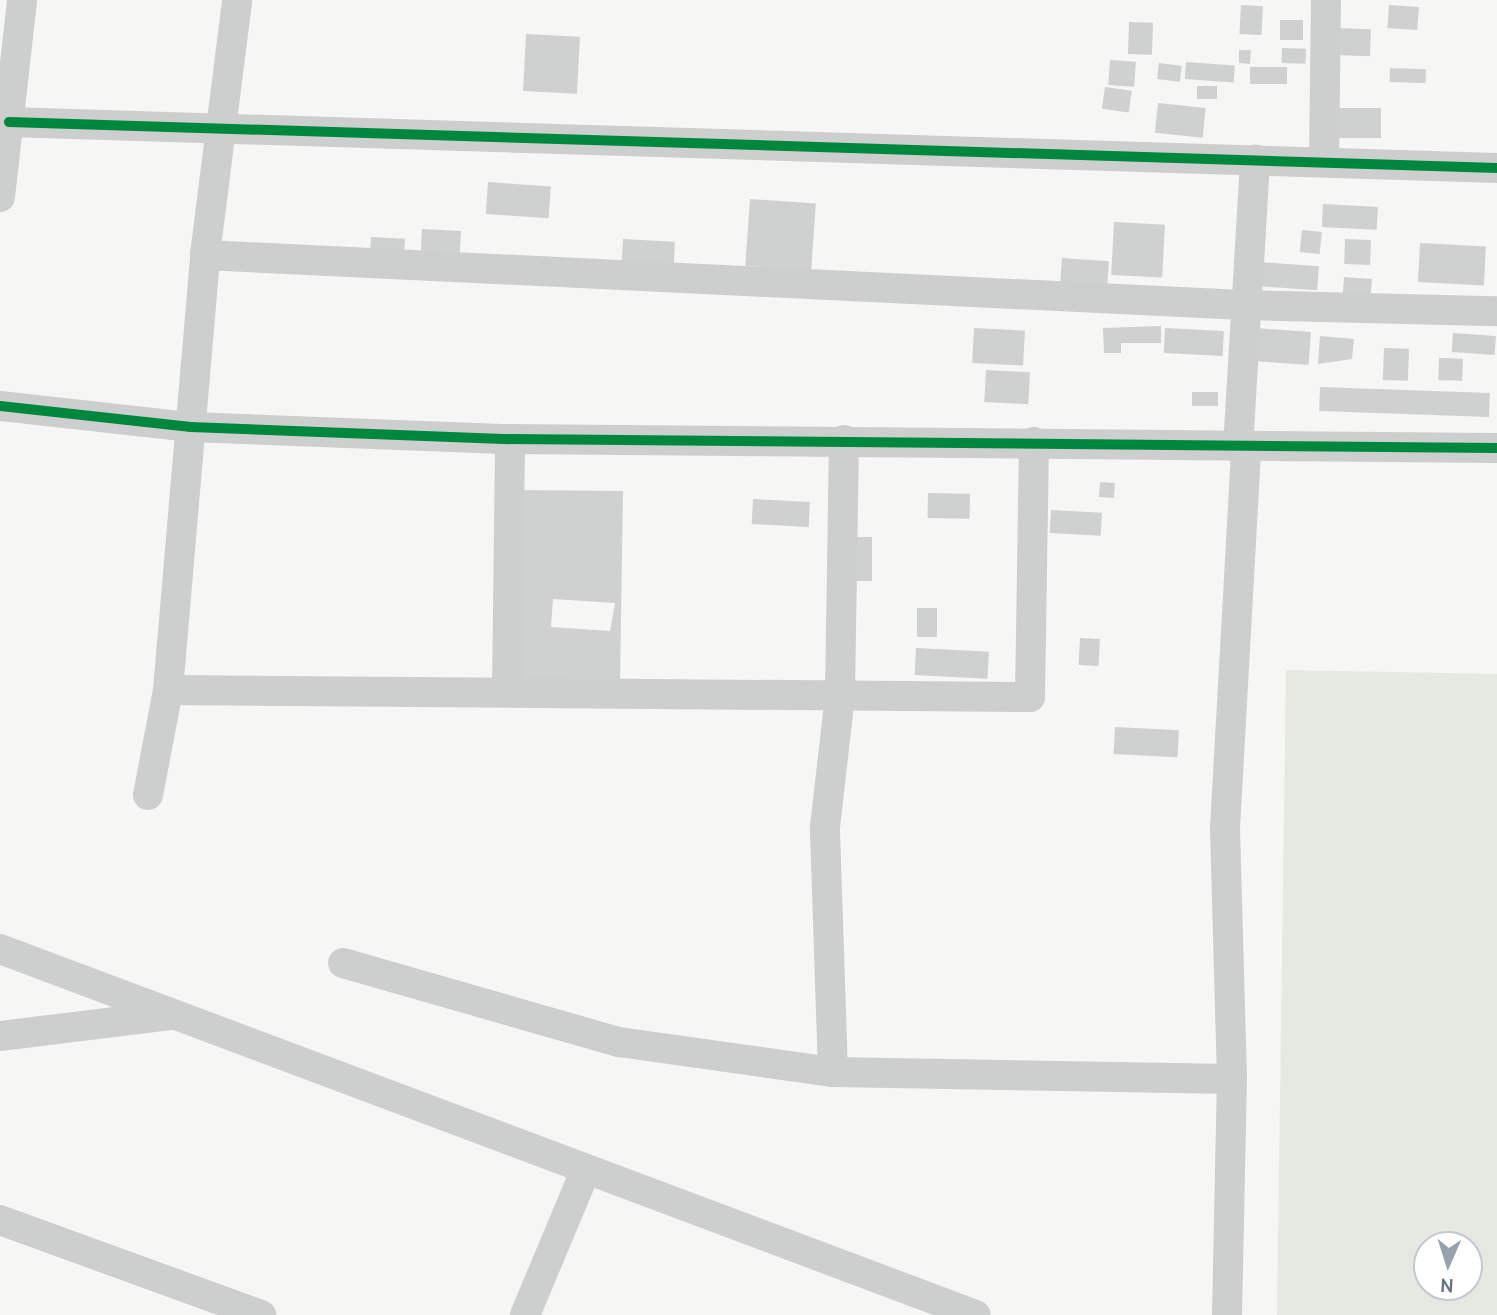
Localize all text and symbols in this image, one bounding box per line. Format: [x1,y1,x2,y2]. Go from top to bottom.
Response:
north arrow [1413,1231,1483,1301]
text: N [1440,1274,1454,1297]

